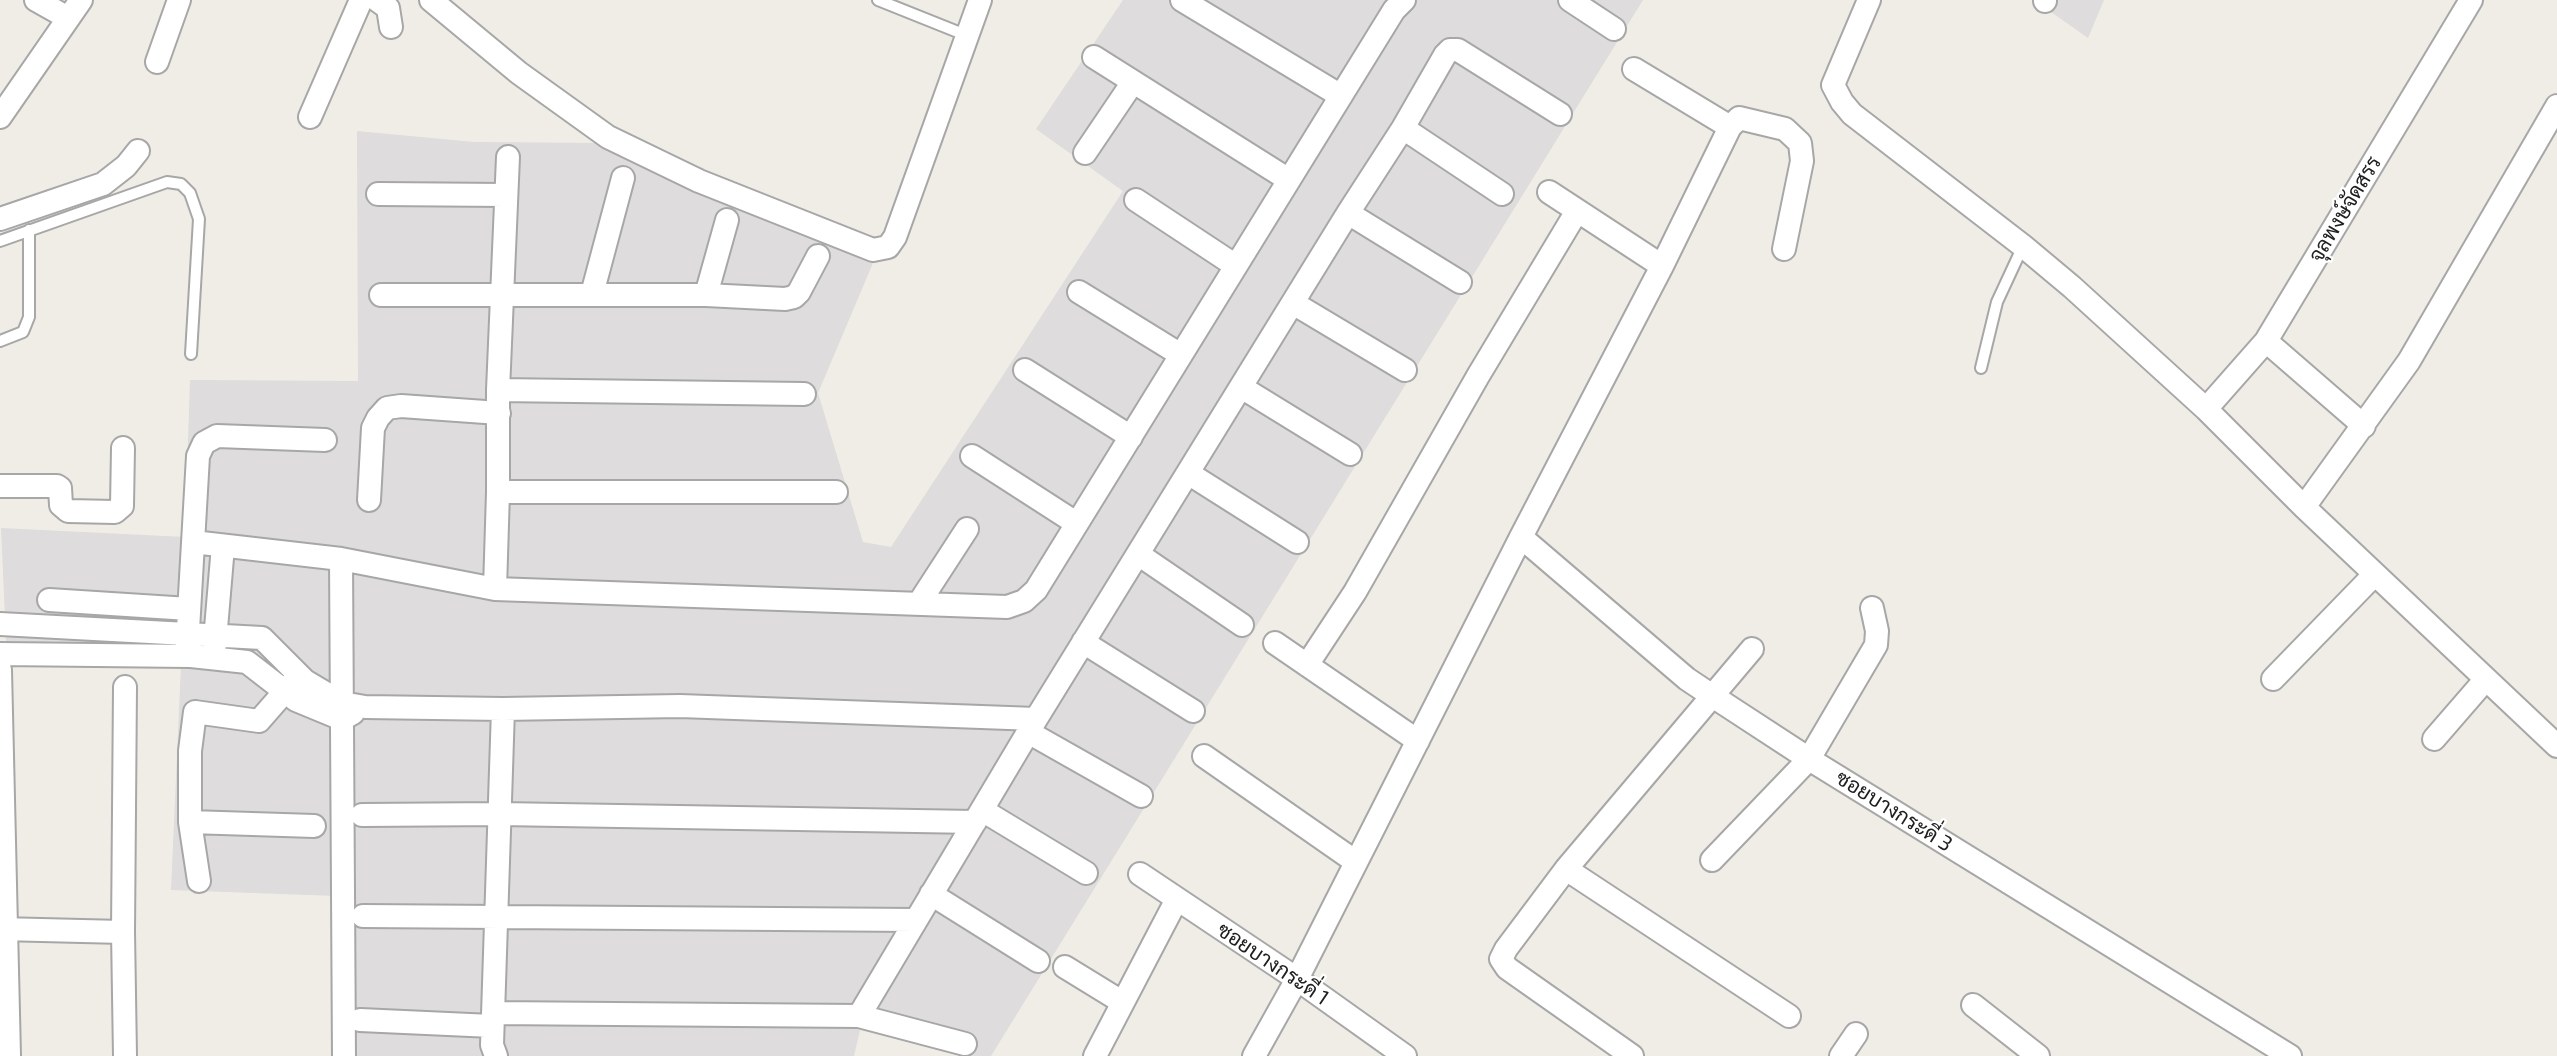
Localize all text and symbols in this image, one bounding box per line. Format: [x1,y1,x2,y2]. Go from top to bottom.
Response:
street label: จุลพงษ์จัดสรร [2303,151,2387,267]
street label: ซอยบางกระดี่ 3 [1831,765,1957,857]
street label: ซอยบางกระดี่ 1 [1212,917,1334,1011]

